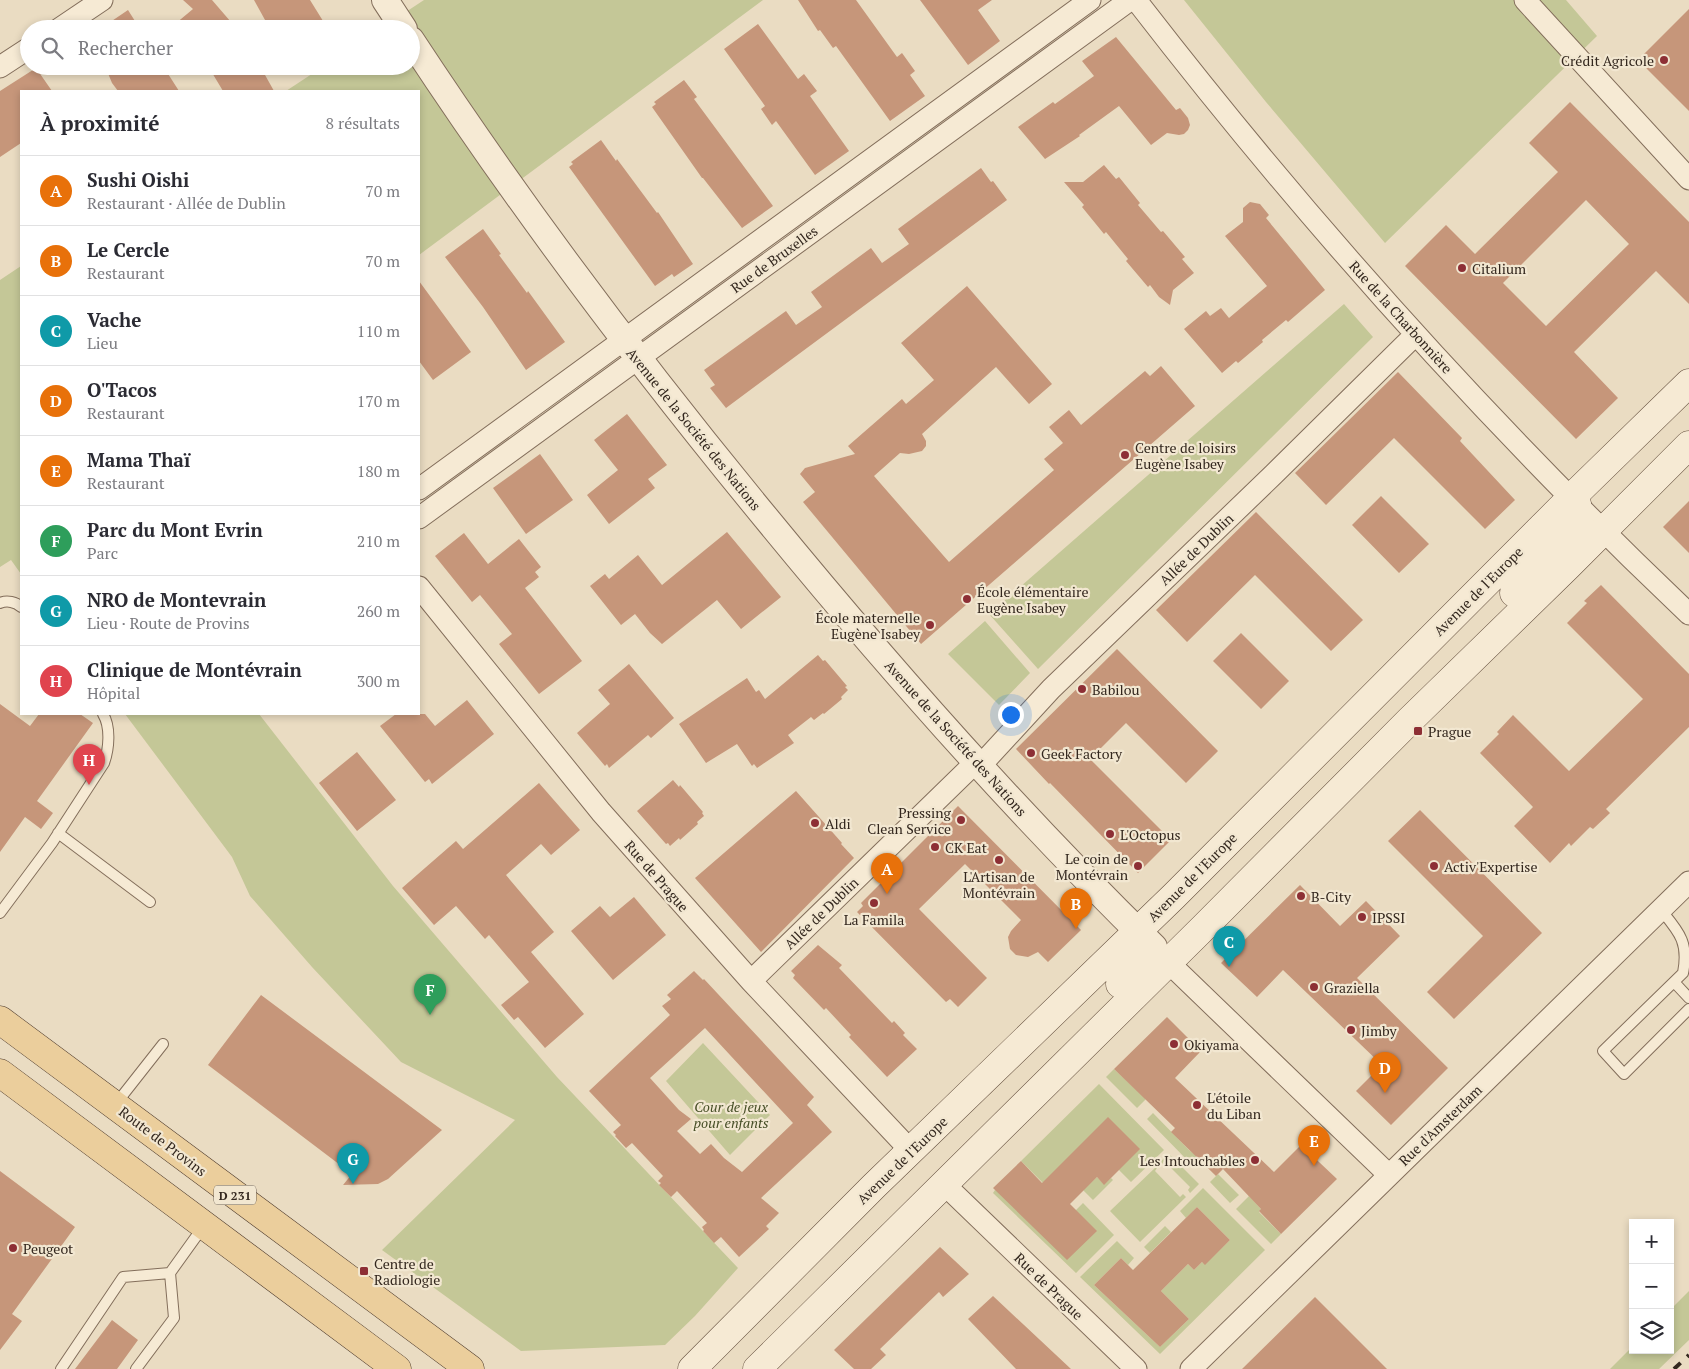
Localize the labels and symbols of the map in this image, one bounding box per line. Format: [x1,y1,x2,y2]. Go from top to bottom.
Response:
place label: Crédit Agricole [1561,51,1654,70]
marker: Crédit Agricole [1658,54,1670,66]
street label: Rue de Bruxelles [727,221,821,297]
street label: Rue de la Charbonnière [1345,257,1457,377]
place label: Citalium [1472,259,1526,278]
marker: Citalium [1456,262,1468,274]
street label: Avenue de la Société des Nations [622,344,766,514]
place label: Centre de loisirs Eugène Isabey [1135,438,1236,473]
marker: Centre de loisirs Eugène Isabey [1119,449,1131,461]
street label: Allée de Dublin [1155,508,1238,589]
street label: Avenue de l'Europe [1429,542,1527,640]
place label: École élémentaire Eugène Isabey [977,582,1088,617]
marker: École élémentaire Eugène Isabey [961,593,973,605]
place label: École maternelle Eugène Isabey [816,608,921,643]
marker: École maternelle Eugène Isabey [924,619,936,631]
street label: Avenue de la Société des Nations [881,656,1031,820]
place label: Babilou [1092,680,1140,699]
marker: Babilou [1076,683,1088,695]
your location [998,702,1024,728]
place label: Prague [1428,722,1471,741]
marker: Prague [1412,725,1424,737]
pin: H [73,744,105,785]
place label: Geek Factory [1041,744,1123,763]
marker: Geek Factory [1025,747,1037,759]
place label: Pressing Clean Service [867,803,952,838]
place label: Aldi [825,814,851,833]
marker: Pressing Clean Service [955,814,967,826]
marker: Aldi [809,817,821,829]
place label: L'Octopus [1120,825,1181,844]
marker: L'Octopus [1104,828,1116,840]
street label: Avenue de l'Europe [1143,828,1241,926]
street label: Rue de Prague [621,836,693,916]
place label: CK Eat [945,838,988,857]
marker: CK Eat [929,841,941,853]
place label: Le coin de Montévrain [1056,849,1129,884]
pin: A [871,853,903,894]
marker: L'Artisan de Montévrain [993,854,1005,866]
place label: Activ'Expertise [1444,857,1537,876]
marker: Le coin de Montévrain [1132,860,1144,872]
marker: Activ'Expertise [1428,860,1440,872]
place label: L'Artisan de Montévrain [963,867,1036,902]
street label: Allée de Dublin [780,872,863,953]
place label: B-City [1311,887,1352,906]
pin: B [1060,888,1092,929]
marker: B-City [1295,890,1307,902]
marker: La Famila [868,897,880,909]
place label: IPSSI [1372,908,1405,927]
place label: La Famila [844,910,904,929]
marker: IPSSI [1356,911,1368,923]
pin: C [1213,926,1245,967]
pin: F [414,974,446,1015]
place label: Graziella [1324,978,1380,997]
marker: Graziella [1308,981,1320,993]
place label: Jimby [1361,1021,1397,1040]
marker: Jimby [1345,1024,1357,1036]
place label: Okiyama [1184,1035,1239,1054]
marker: Okiyama [1168,1038,1180,1050]
pin: D [1369,1052,1401,1093]
street label: Rue d'Amsterdam [1394,1080,1486,1170]
place label: L'étoile du Liban [1207,1088,1262,1123]
park label: Cour de jeux pour enfants [693,1097,769,1132]
marker: L'étoile du Liban [1191,1099,1203,1111]
street label: Route de Provins [115,1102,211,1180]
street label: Avenue de l'Europe [853,1112,951,1208]
pin: E [1298,1125,1330,1166]
pin: G [337,1143,369,1184]
place label: Les Intouchables [1140,1151,1245,1170]
marker: Les Intouchables [1249,1154,1261,1166]
road number: D 231 [214,1186,256,1204]
place label: Peugeot [23,1239,74,1258]
marker: Peugeot [7,1242,19,1254]
street label: Rue de Prague [1010,1248,1088,1324]
place label: Centre de Radiologie [374,1254,440,1289]
marker: Centre de Radiologie [358,1265,370,1277]

